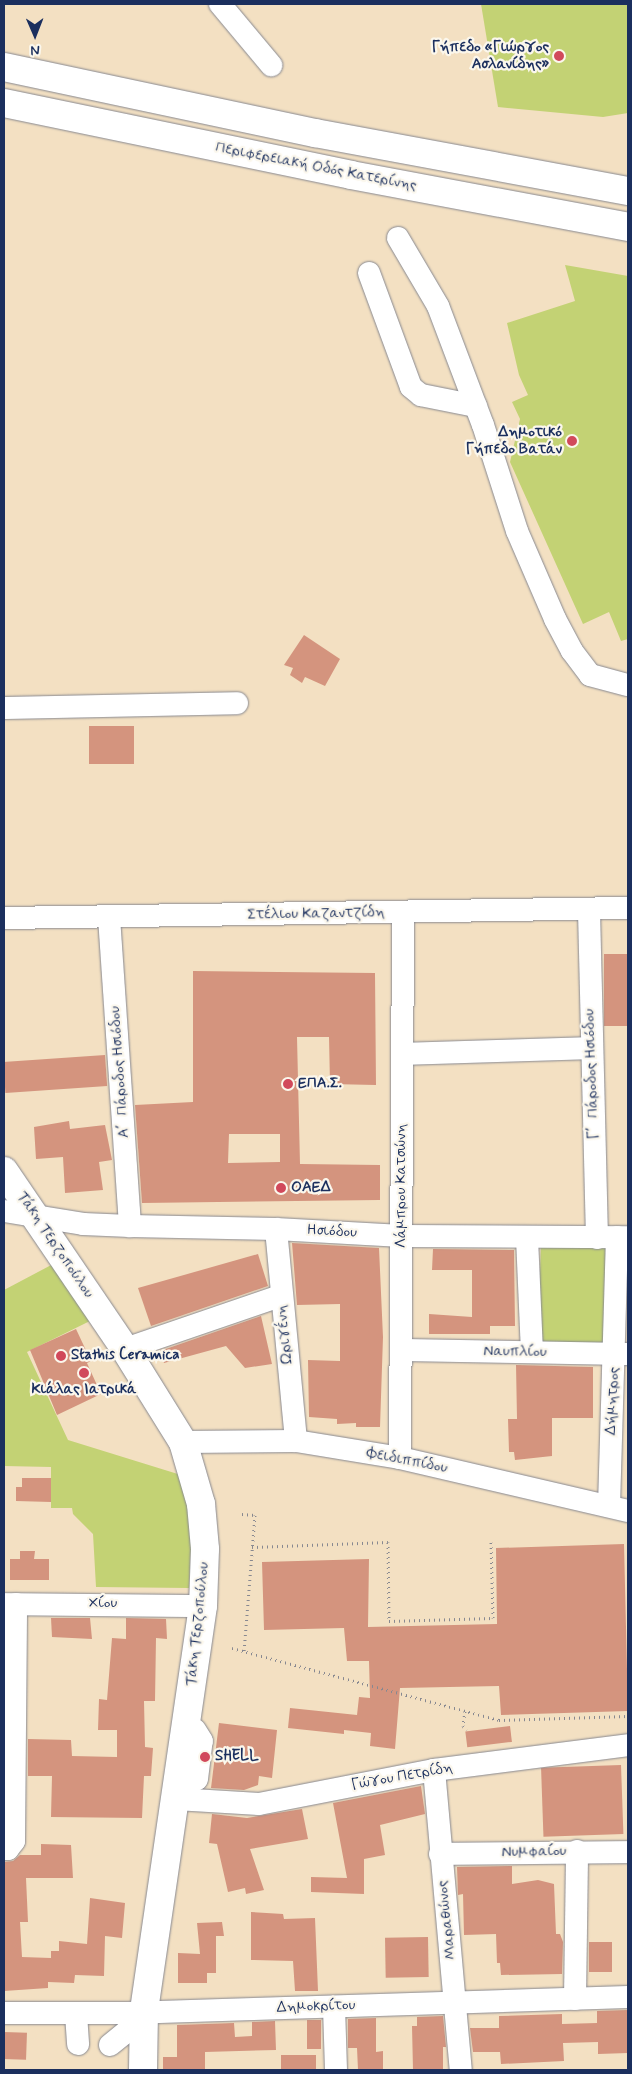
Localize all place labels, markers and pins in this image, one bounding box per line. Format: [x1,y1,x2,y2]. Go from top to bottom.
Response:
place label: Γήπεδο «Γιώργος Ασλανίδης» [431,38,549,73]
marker: Γήπεδο «Γιώργος Ασλανίδης» [553,50,565,62]
place label: Δημοτικό Γήπεδο Βατάν [466,423,562,458]
marker: Δημοτικό Γήπεδο Βατάν [566,435,578,447]
place label: ΕΠΑ.Σ. [298,1075,342,1093]
marker: ΕΠΑ.Σ. [282,1078,294,1090]
place label: ΟΑΕΔ [291,1179,331,1197]
marker: ΟΑΕΔ [275,1182,287,1194]
place label: Stathis Ceramica [71,1347,184,1365]
marker: Stathis Ceramica [55,1350,67,1362]
marker: Κιάλας Ιατρικά [78,1367,90,1379]
place label: Κιάλας Ιατρικά [31,1381,137,1399]
place label: SHELL [215,1748,259,1766]
marker: SHELL [199,1751,211,1763]

